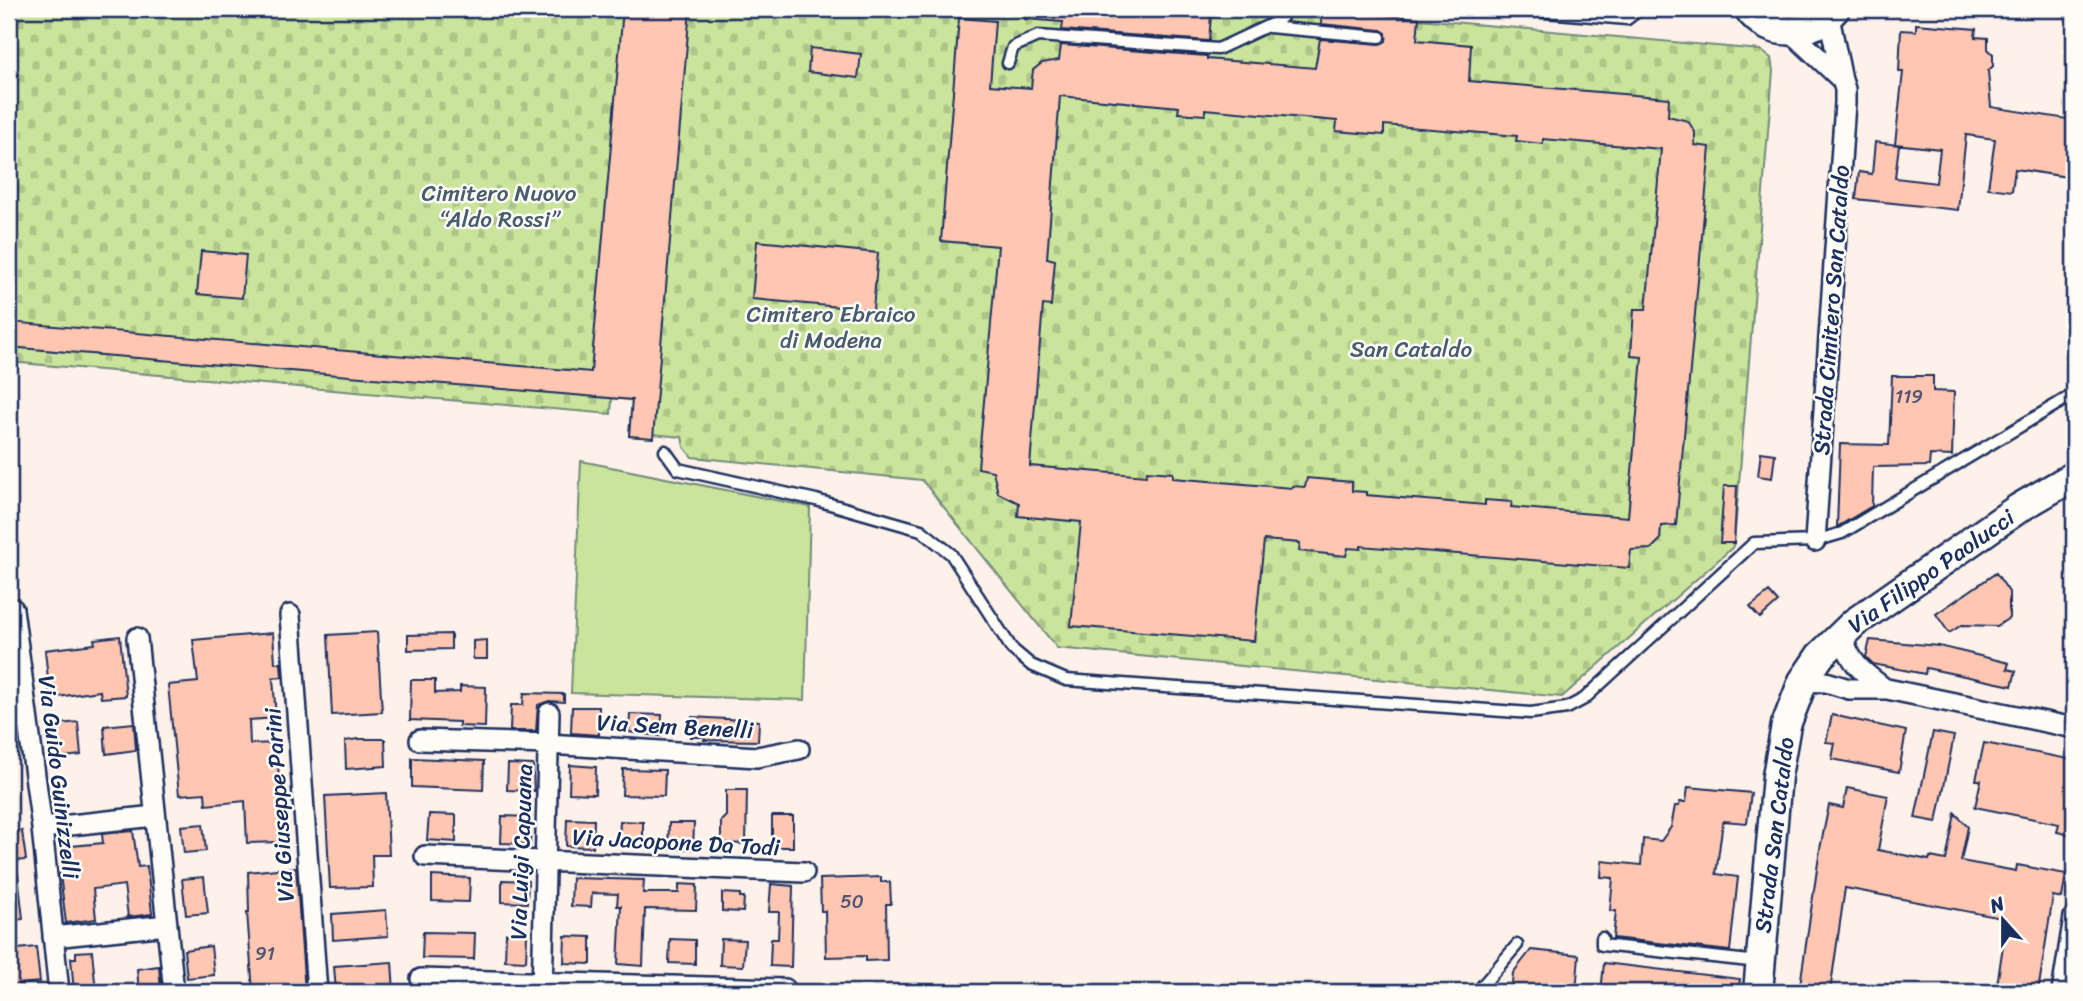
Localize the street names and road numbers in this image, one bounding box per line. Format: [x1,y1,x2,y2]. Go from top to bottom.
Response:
street label: Strada Cimitero San Cataldo [1801,163,1862,456]
street label: Via Filippo Paolucci [1839,498,2024,645]
street label: Via Guido Guinizzelli [26,673,91,882]
street label: Via Sem Benelli [596,702,755,751]
street label: Via Giuseppe Parini [252,706,307,903]
street label: Strada San Cataldo [1742,735,1807,935]
street label: Via Luigi Capuana [498,763,545,941]
street label: Via Jacopone Da Todi [571,817,782,868]

